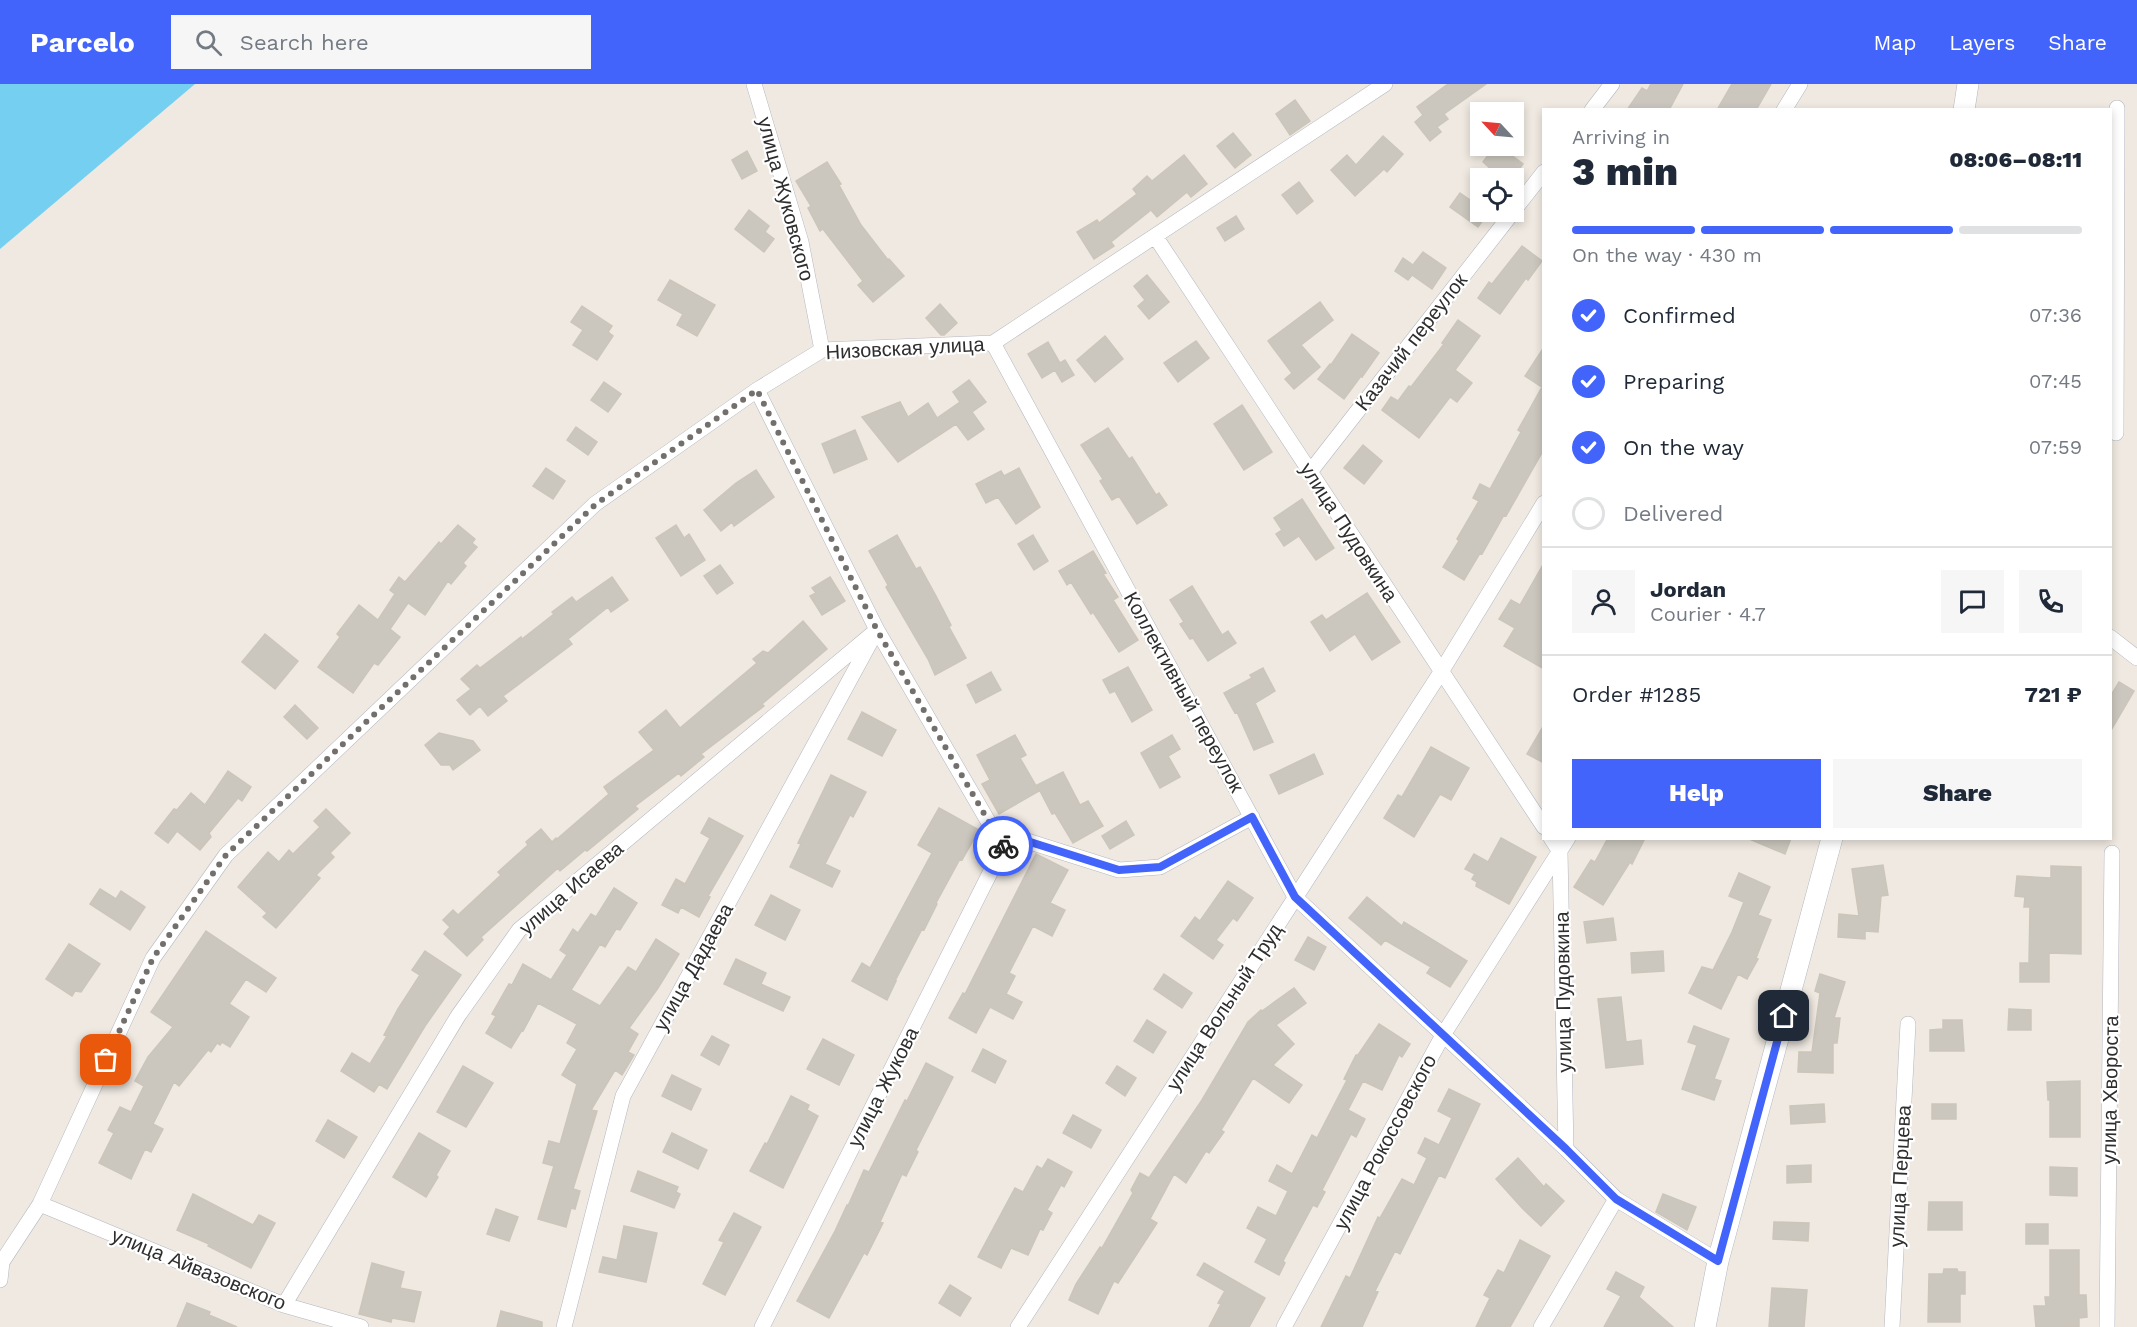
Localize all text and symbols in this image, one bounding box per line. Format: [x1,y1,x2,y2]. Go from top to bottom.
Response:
search box [171,15,591,69]
text: Parcelo [30,26,135,59]
icon: search [192,26,225,59]
text: Search here [240,30,369,55]
text: Map [1873,30,1916,55]
text: Layers [1949,30,2015,55]
text: Share [2048,30,2107,55]
north arrow [1470,102,1524,156]
map controls [1470,102,1524,222]
street label: улица Жуковского [753,114,819,284]
text: Arriving in [1572,125,1670,149]
text: 08:06–08:11 [1949,147,2082,172]
text: 3 min [1572,149,1678,194]
button: locate [1470,168,1524,222]
text: On the way · 430 m [1572,243,1762,267]
street label: Казачий переулок [1350,269,1472,415]
icon: check [1572,299,1605,332]
text: Confirmed [1623,303,1736,328]
text: 07:36 [2029,303,2082,327]
street label: Низовская улица [825,332,986,364]
icon: check [1572,365,1605,398]
text: Preparing [1623,369,1724,394]
text: 07:45 [2029,369,2082,393]
icon: check [1572,431,1605,464]
text: On the way [1623,435,1744,460]
text: 07:59 [2029,435,2082,459]
street label: улица Пудовкина [1295,458,1403,607]
text: Delivered [1623,501,1723,526]
button: person [1572,570,1635,633]
button: chat [1941,570,2004,633]
button: phone [2019,570,2082,633]
text: Jordan [1650,577,1726,602]
street label: Коллективный переулок [1119,588,1249,797]
text: Courier · 4.7 [1650,602,1766,626]
text: Order #1285 [1572,682,1701,707]
text: 721 ₽ [2025,682,2082,707]
button: Help [1572,759,1821,828]
button: Share [1833,759,2082,828]
courier [973,816,1033,876]
icon: bike [987,830,1020,863]
street label: улица Исаева [514,836,629,940]
street label: улица Дадаева [648,898,738,1035]
street label: улица Пудовкина [1550,910,1576,1073]
street label: улица Вольный Труд [1161,919,1287,1095]
pin [1758,990,1809,1041]
icon: home [1767,999,1800,1032]
street label: улица Хвороста [2097,1014,2123,1165]
street label: улица Жукова [842,1022,924,1151]
pin [80,1034,131,1085]
icon: bag [89,1043,122,1076]
street label: улица Рокоссовского [1329,1050,1441,1234]
street label: улица Перцева [1884,1103,1916,1248]
street label: улица Айвазовского [108,1223,290,1315]

